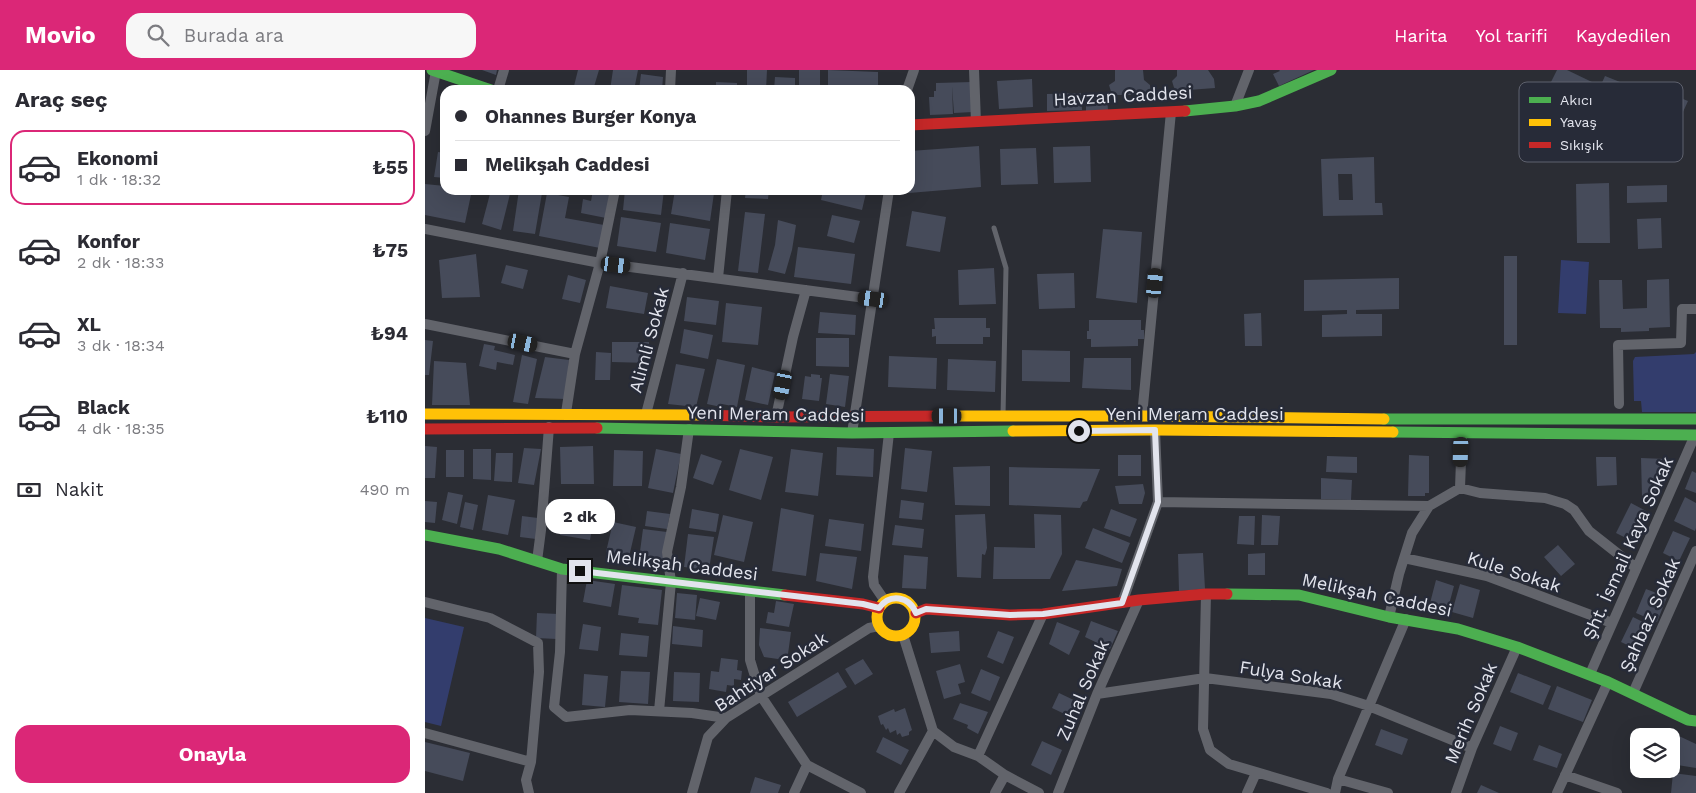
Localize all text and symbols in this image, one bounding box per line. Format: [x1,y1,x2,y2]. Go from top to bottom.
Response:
search box [126,13,476,58]
text: Movio [25,21,96,49]
icon: search [144,21,172,49]
text: Burada ara [184,24,284,47]
text: Harita [1394,25,1448,46]
text: Yol tarifi [1476,25,1548,46]
text: Kaydedilen [1576,25,1671,46]
street label: Havzan Caddesi [1053,81,1193,110]
legend [1519,82,1683,162]
text: Araç seç [15,87,108,112]
text: Akıcı [1560,92,1592,108]
text: Ohannes Burger Konya [485,105,696,128]
text: Yavaş [1560,114,1597,130]
text: Sıkışık [1560,137,1603,153]
icon: car [17,145,62,190]
text: Ekonomi [77,147,158,170]
text: Melikşah Caddesi [485,153,649,176]
text: ₺55 [372,156,408,179]
text: 1 dk · 18:32 [77,170,161,189]
icon: car [17,228,62,273]
text: Konfor [77,230,140,253]
text: ₺75 [372,239,408,262]
text: 2 dk · 18:33 [77,253,164,272]
car [600,256,631,274]
car [1145,267,1164,299]
street label: Alimli Sokak [624,285,673,395]
car [857,289,888,309]
icon: car [17,311,62,356]
text: XL [77,313,101,336]
text: ₺94 [371,322,408,345]
car [506,333,539,353]
text: 3 dk · 18:34 [77,336,165,355]
car [772,369,793,401]
icon: car [17,394,62,439]
text: Black [77,396,130,419]
street label: Yeni Meram Caddesi [687,401,865,426]
street label: Yeni Meram Caddesi [1106,403,1284,424]
text: ₺110 [366,405,408,428]
car [932,409,962,424]
text: 4 dk · 18:35 [77,419,165,438]
route start [1068,420,1090,442]
car [1452,437,1469,467]
street label: Şht. İsmail Kaya Sokak [1578,453,1677,642]
icon: cash [15,476,43,504]
text: Nakit [55,478,103,501]
text: 490 m [360,480,410,499]
callout: 2 dk [545,498,615,534]
text: 2 dk [563,507,597,526]
street label: Melikşah Caddesi [605,545,759,584]
street label: Kule Sokak [1465,547,1564,597]
street label: Şahbaz Sokak [1615,554,1684,675]
route end [569,560,591,582]
street label: Melikşah Caddesi [1300,568,1454,621]
street label: Bahtiyar Sokak [710,627,831,716]
street label: Zuhal Sokak [1052,636,1113,743]
street label: Fulya Sokak [1238,656,1344,693]
street label: Merih Sokak [1440,659,1501,767]
button: Onayla [15,725,410,783]
map controls [1630,728,1680,778]
button: layers [1630,728,1680,778]

